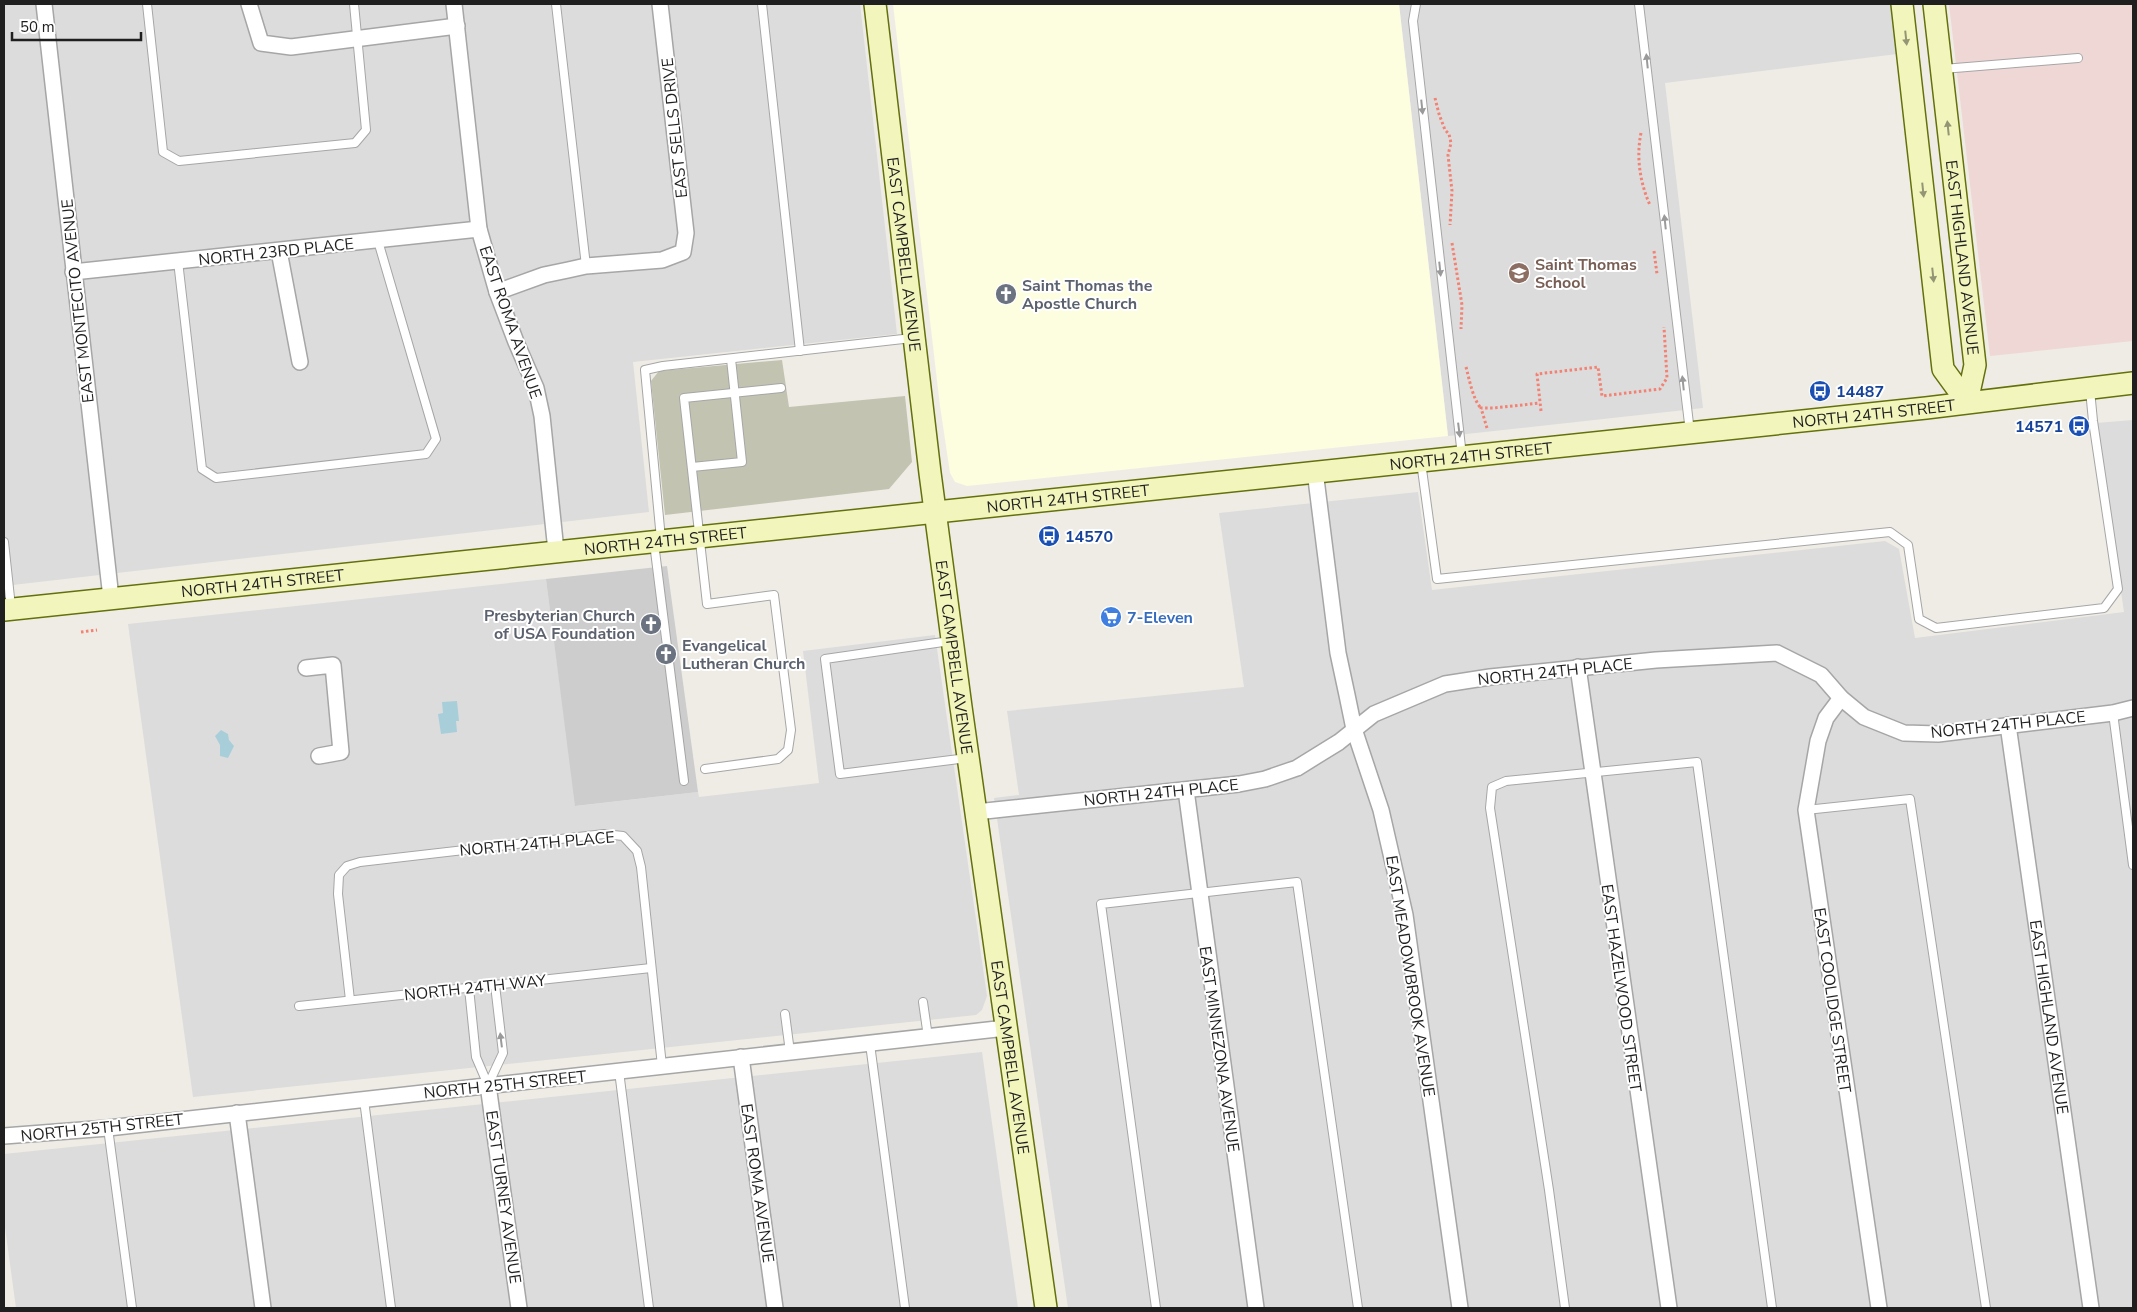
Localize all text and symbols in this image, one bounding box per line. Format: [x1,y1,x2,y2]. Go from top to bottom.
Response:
scale bar [12,10,141,42]
text: 50 m [20,17,55,37]
one-way arrow [1902,30,1910,46]
one-way arrow [1643,52,1651,68]
street label: EAST SELLS DRIVE [657,57,693,199]
one-way arrow [1418,100,1426,116]
one-way arrow [1944,120,1952,136]
street label: EAST CAMPBELL AVENUE [881,156,926,353]
street label: EAST HIGHLAND AVENUE [1940,159,1984,356]
one-way arrow [1919,182,1927,198]
street label: EAST MONTECITO AVENUE [56,198,100,404]
one-way arrow [1661,214,1669,230]
street label: NORTH 23RD PLACE [197,233,355,271]
street label: EAST ROMA AVENUE [474,243,547,402]
place label: Saint Thomas School [1535,254,1637,294]
one-way arrow [1436,261,1444,277]
school or university icon: Saint Thomas School [1507,261,1531,285]
one-way arrow [1929,267,1937,283]
place label: Saint Thomas the Apostle Church [1022,275,1153,315]
church icon: Saint Thomas the Apostle Church [994,282,1018,306]
one-way arrow [1679,375,1687,391]
bus stop icon: 14487 [1808,379,1832,403]
place label: 14487 [1836,381,1884,403]
street label: NORTH 24TH STREET [1791,395,1957,434]
bus stop icon: 14571 [2067,414,2091,438]
place label: 14571 [2015,416,2063,438]
one-way arrow [1455,423,1463,439]
street label: NORTH 24TH STREET [1388,437,1554,476]
street label: NORTH 24TH STREET [986,480,1151,519]
street label: NORTH 24TH STREET [583,522,748,561]
bus stop icon: 14570 [1037,524,1061,548]
place label: 14570 [1065,526,1113,548]
street label: EAST CAMPBELL AVENUE [930,559,978,756]
street label: NORTH 24TH STREET [180,564,346,603]
place label: Presbyterian Church of USA Foundation [484,605,635,645]
supermarket icon: 7-Eleven [1099,605,1123,629]
place label: 7-Eleven [1127,607,1193,629]
church icon: Presbyterian Church of USA Foundation [639,612,663,636]
place label: Evangelical Lutheran Church [682,635,805,675]
church icon: Evangelical Lutheran Church [654,642,678,666]
street label: NORTH 24TH PLACE [1477,653,1634,691]
street label: NORTH 24TH PLACE [1930,706,2087,744]
street label: NORTH 24TH PLACE [1083,774,1240,812]
street label: NORTH 24TH PLACE [459,826,616,862]
street label: EAST MEADOWBROOK AVENUE [1380,854,1440,1098]
street label: EAST HAZELWOOD STREET [1596,883,1647,1094]
street label: EAST COOLIDGE STREET [1808,906,1856,1094]
street label: EAST HIGHLAND AVENUE [2024,919,2073,1116]
street label: EAST MINNEZONA AVENUE [1194,945,1244,1154]
street label: EAST CAMPBELL AVENUE [985,959,1034,1156]
street label: NORTH 24TH WAY [403,970,548,1006]
one-way arrow [497,1031,505,1047]
street label: NORTH 25TH STREET [423,1065,588,1104]
street label: EAST ROMA AVENUE [735,1102,779,1264]
street label: NORTH 25TH STREET [20,1108,185,1147]
street label: EAST TURNEY AVENUE [480,1109,526,1285]

